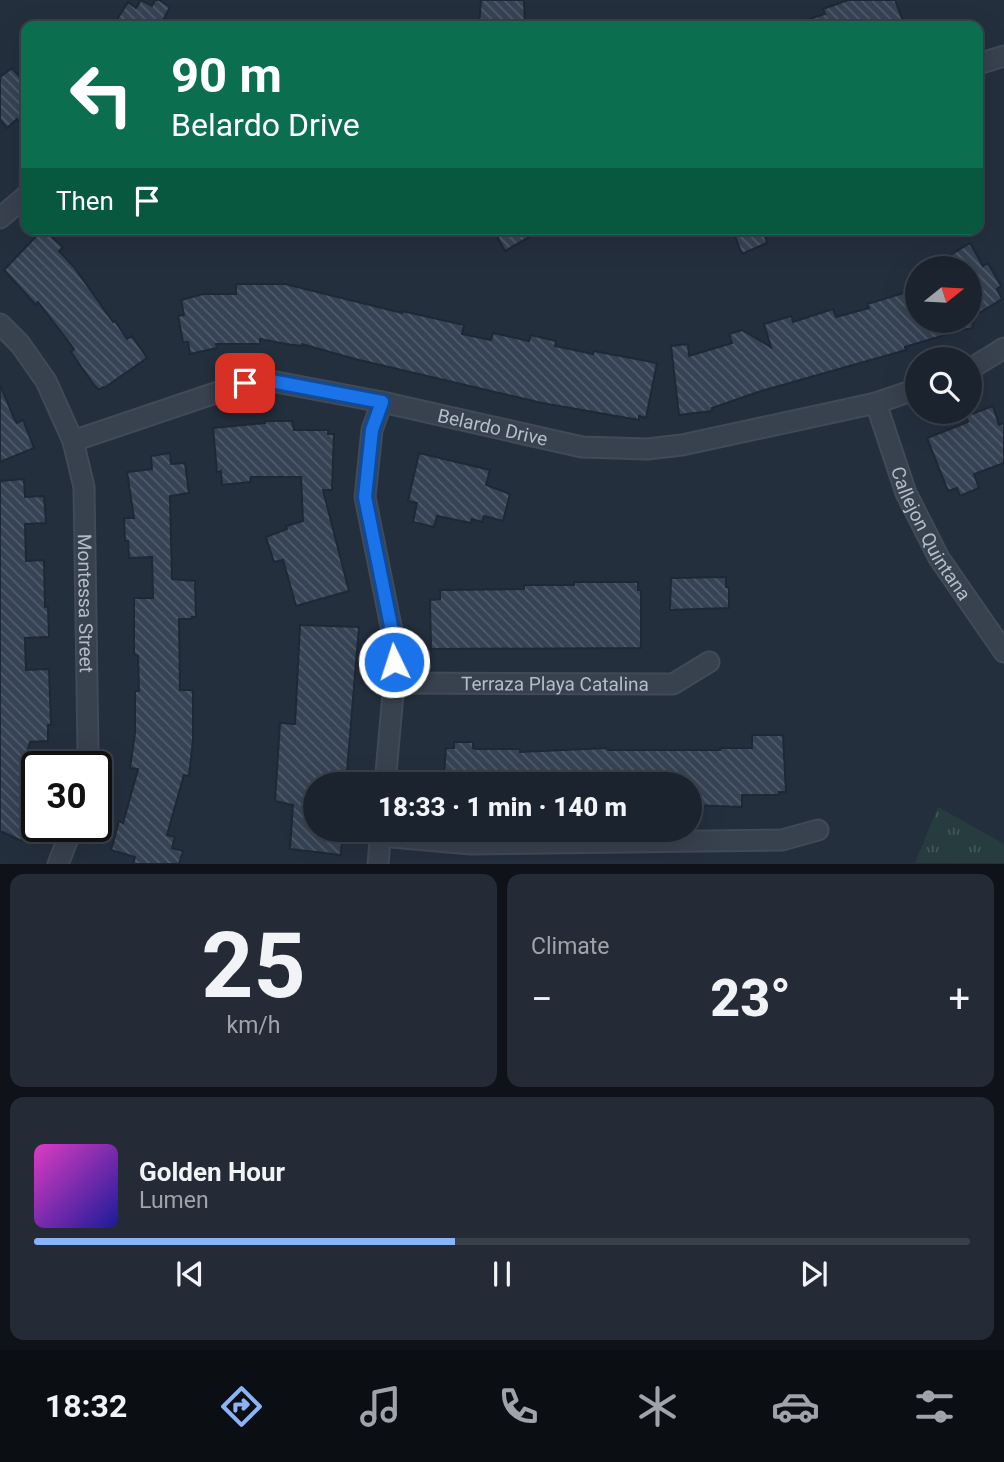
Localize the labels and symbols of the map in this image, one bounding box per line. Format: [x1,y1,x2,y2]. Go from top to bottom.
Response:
north arrow [905,256,982,332]
pin [215,353,275,413]
street label: Belardo Drive [435,403,550,450]
street label: Callejon Quintana [886,464,976,605]
street label: Montessa Street [73,534,98,673]
position arrow [357,625,431,699]
street label: Terraza Playa Catalina [461,672,649,695]
speed limit sign: 30 [21,751,112,842]

